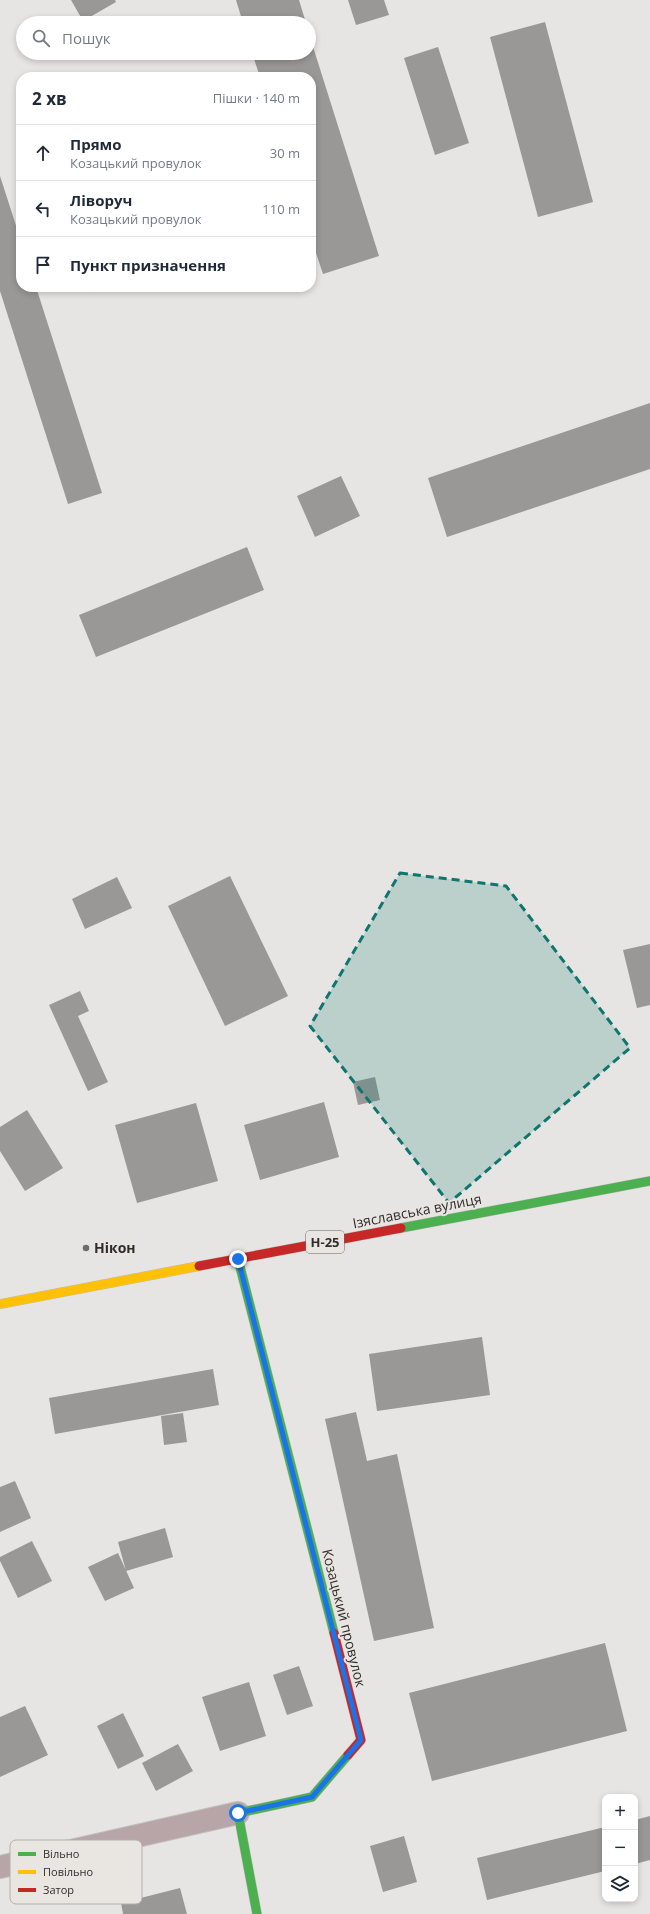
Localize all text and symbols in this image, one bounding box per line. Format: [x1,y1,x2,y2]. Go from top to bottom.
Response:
search box [16,16,316,60]
icon: search [30,27,52,49]
text: Пошук [62,28,111,48]
text: 2 хв [32,87,67,110]
text: Пішки · 140 m [213,89,300,107]
text: Прямо [70,134,122,154]
icon: ahead [32,142,54,164]
text: 30 m [270,144,300,162]
text: Козацький провулок [70,154,201,172]
text: Ліворуч [70,190,132,210]
icon: left [32,198,54,220]
text: 110 m [262,200,300,218]
text: Козацький провулок [70,210,201,228]
icon: arrive [32,254,54,276]
text: Пункт призначення [70,255,226,275]
street label: Ізяславська вулиця [351,1189,483,1232]
road number: Н-25 [306,1231,344,1253]
place label: Нікон [94,1238,136,1257]
marker: Нікон [81,1243,91,1253]
route end [229,1250,247,1268]
street label: Козацький провулок [318,1547,371,1690]
map controls [602,1794,638,1902]
button: + [602,1794,638,1830]
route start [229,1804,247,1822]
button: − [602,1830,638,1866]
legend [10,1840,142,1904]
text: Вільно [43,1846,80,1861]
text: Повільно [43,1864,93,1879]
button: layers [602,1866,638,1902]
text: Затор [43,1882,74,1897]

